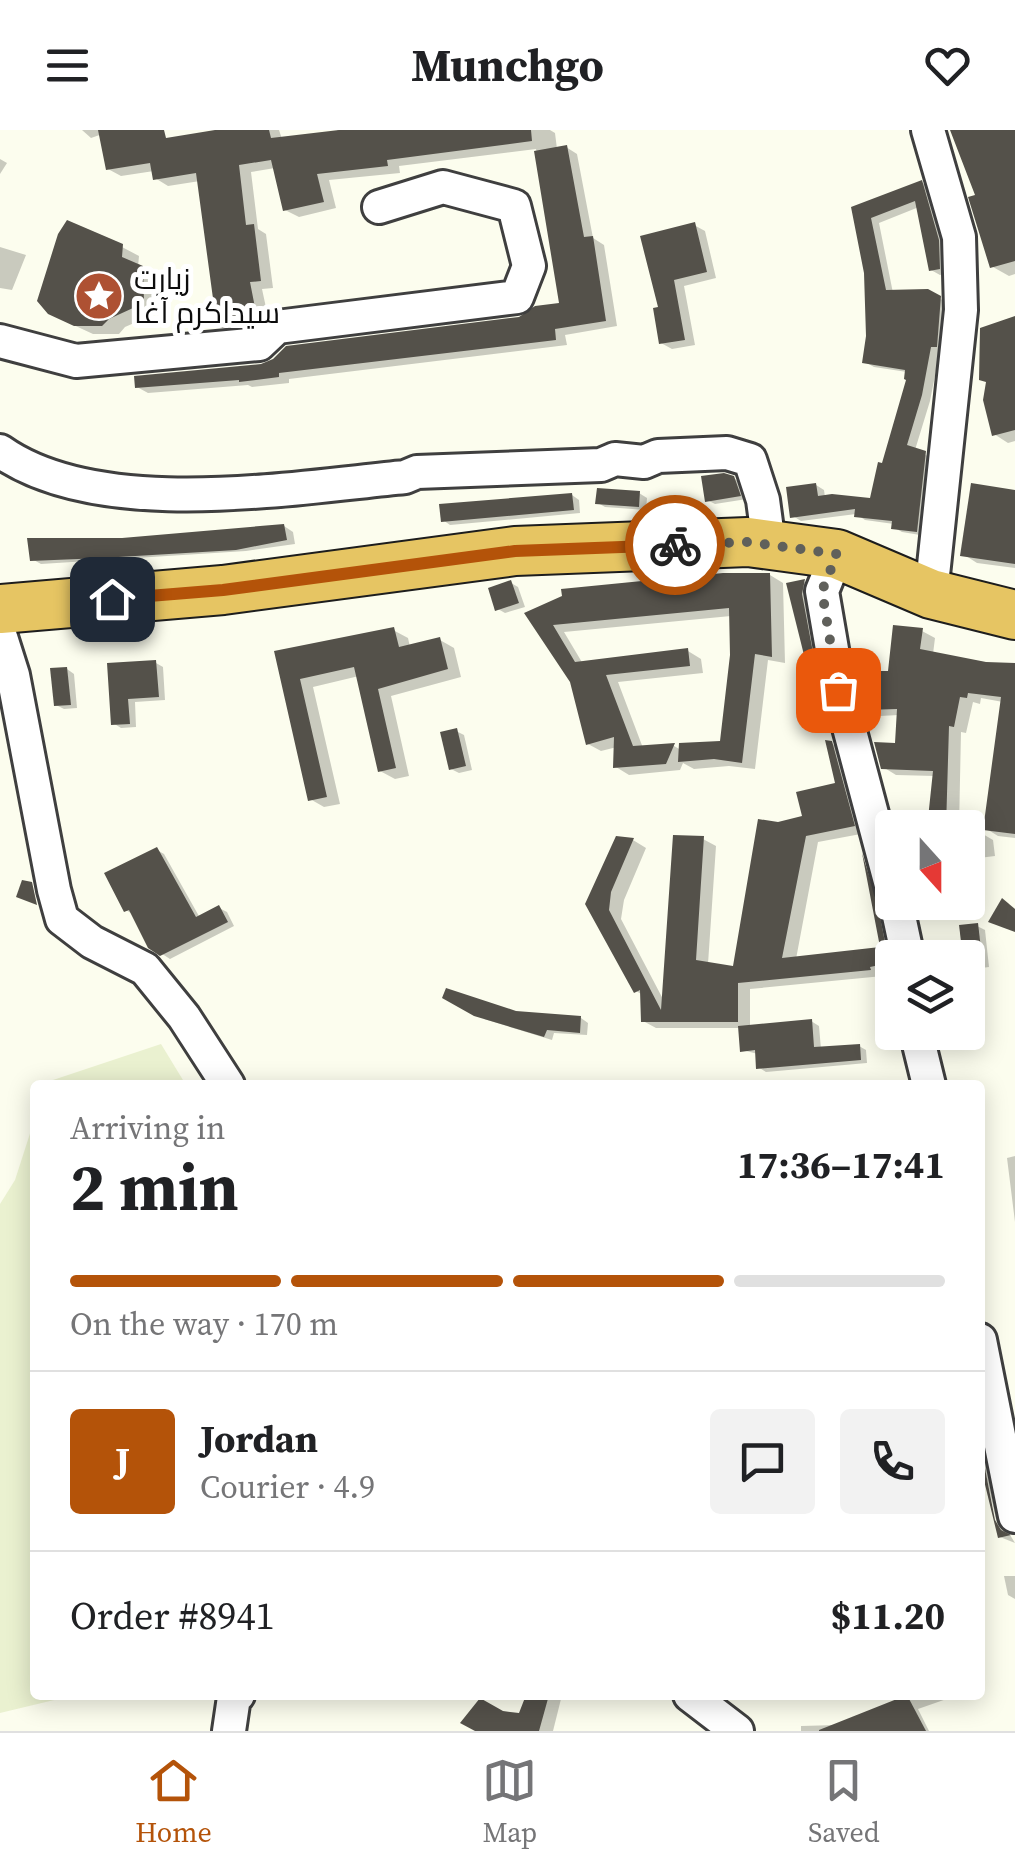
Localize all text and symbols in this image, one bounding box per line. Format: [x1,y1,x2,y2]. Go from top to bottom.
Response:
text: Munchgo [411,34,604,96]
icon: menu [40,38,95,93]
icon: heart [920,38,975,93]
place label: زیارت سیداکرم آغا [134,258,280,333]
place icon: زیارت سیداکرم آغا [73,270,125,322]
courier [625,495,725,595]
icon: bike [648,518,703,573]
pin [70,557,155,642]
icon: home [85,572,140,627]
pin [796,648,881,733]
icon: bag [811,663,866,718]
north arrow [875,810,985,920]
map controls [875,810,985,1050]
button: layers [875,940,985,1050]
text: Arriving in [70,1106,225,1150]
text: 17:36–17:41 [737,1139,945,1191]
text: 2 min [70,1143,239,1232]
text: On the way · 170 m [70,1302,338,1346]
button: chat [710,1409,815,1514]
button: phone [840,1409,945,1514]
text: Jordan [200,1413,318,1465]
text: J [115,1435,130,1487]
text: Courier · 4.9 [200,1465,375,1509]
text: Order #8941 [70,1590,274,1642]
text: $11.20 [831,1590,945,1642]
tab: Home [135,1753,212,1851]
tab: Map [482,1753,537,1851]
tab: Saved [808,1753,880,1851]

